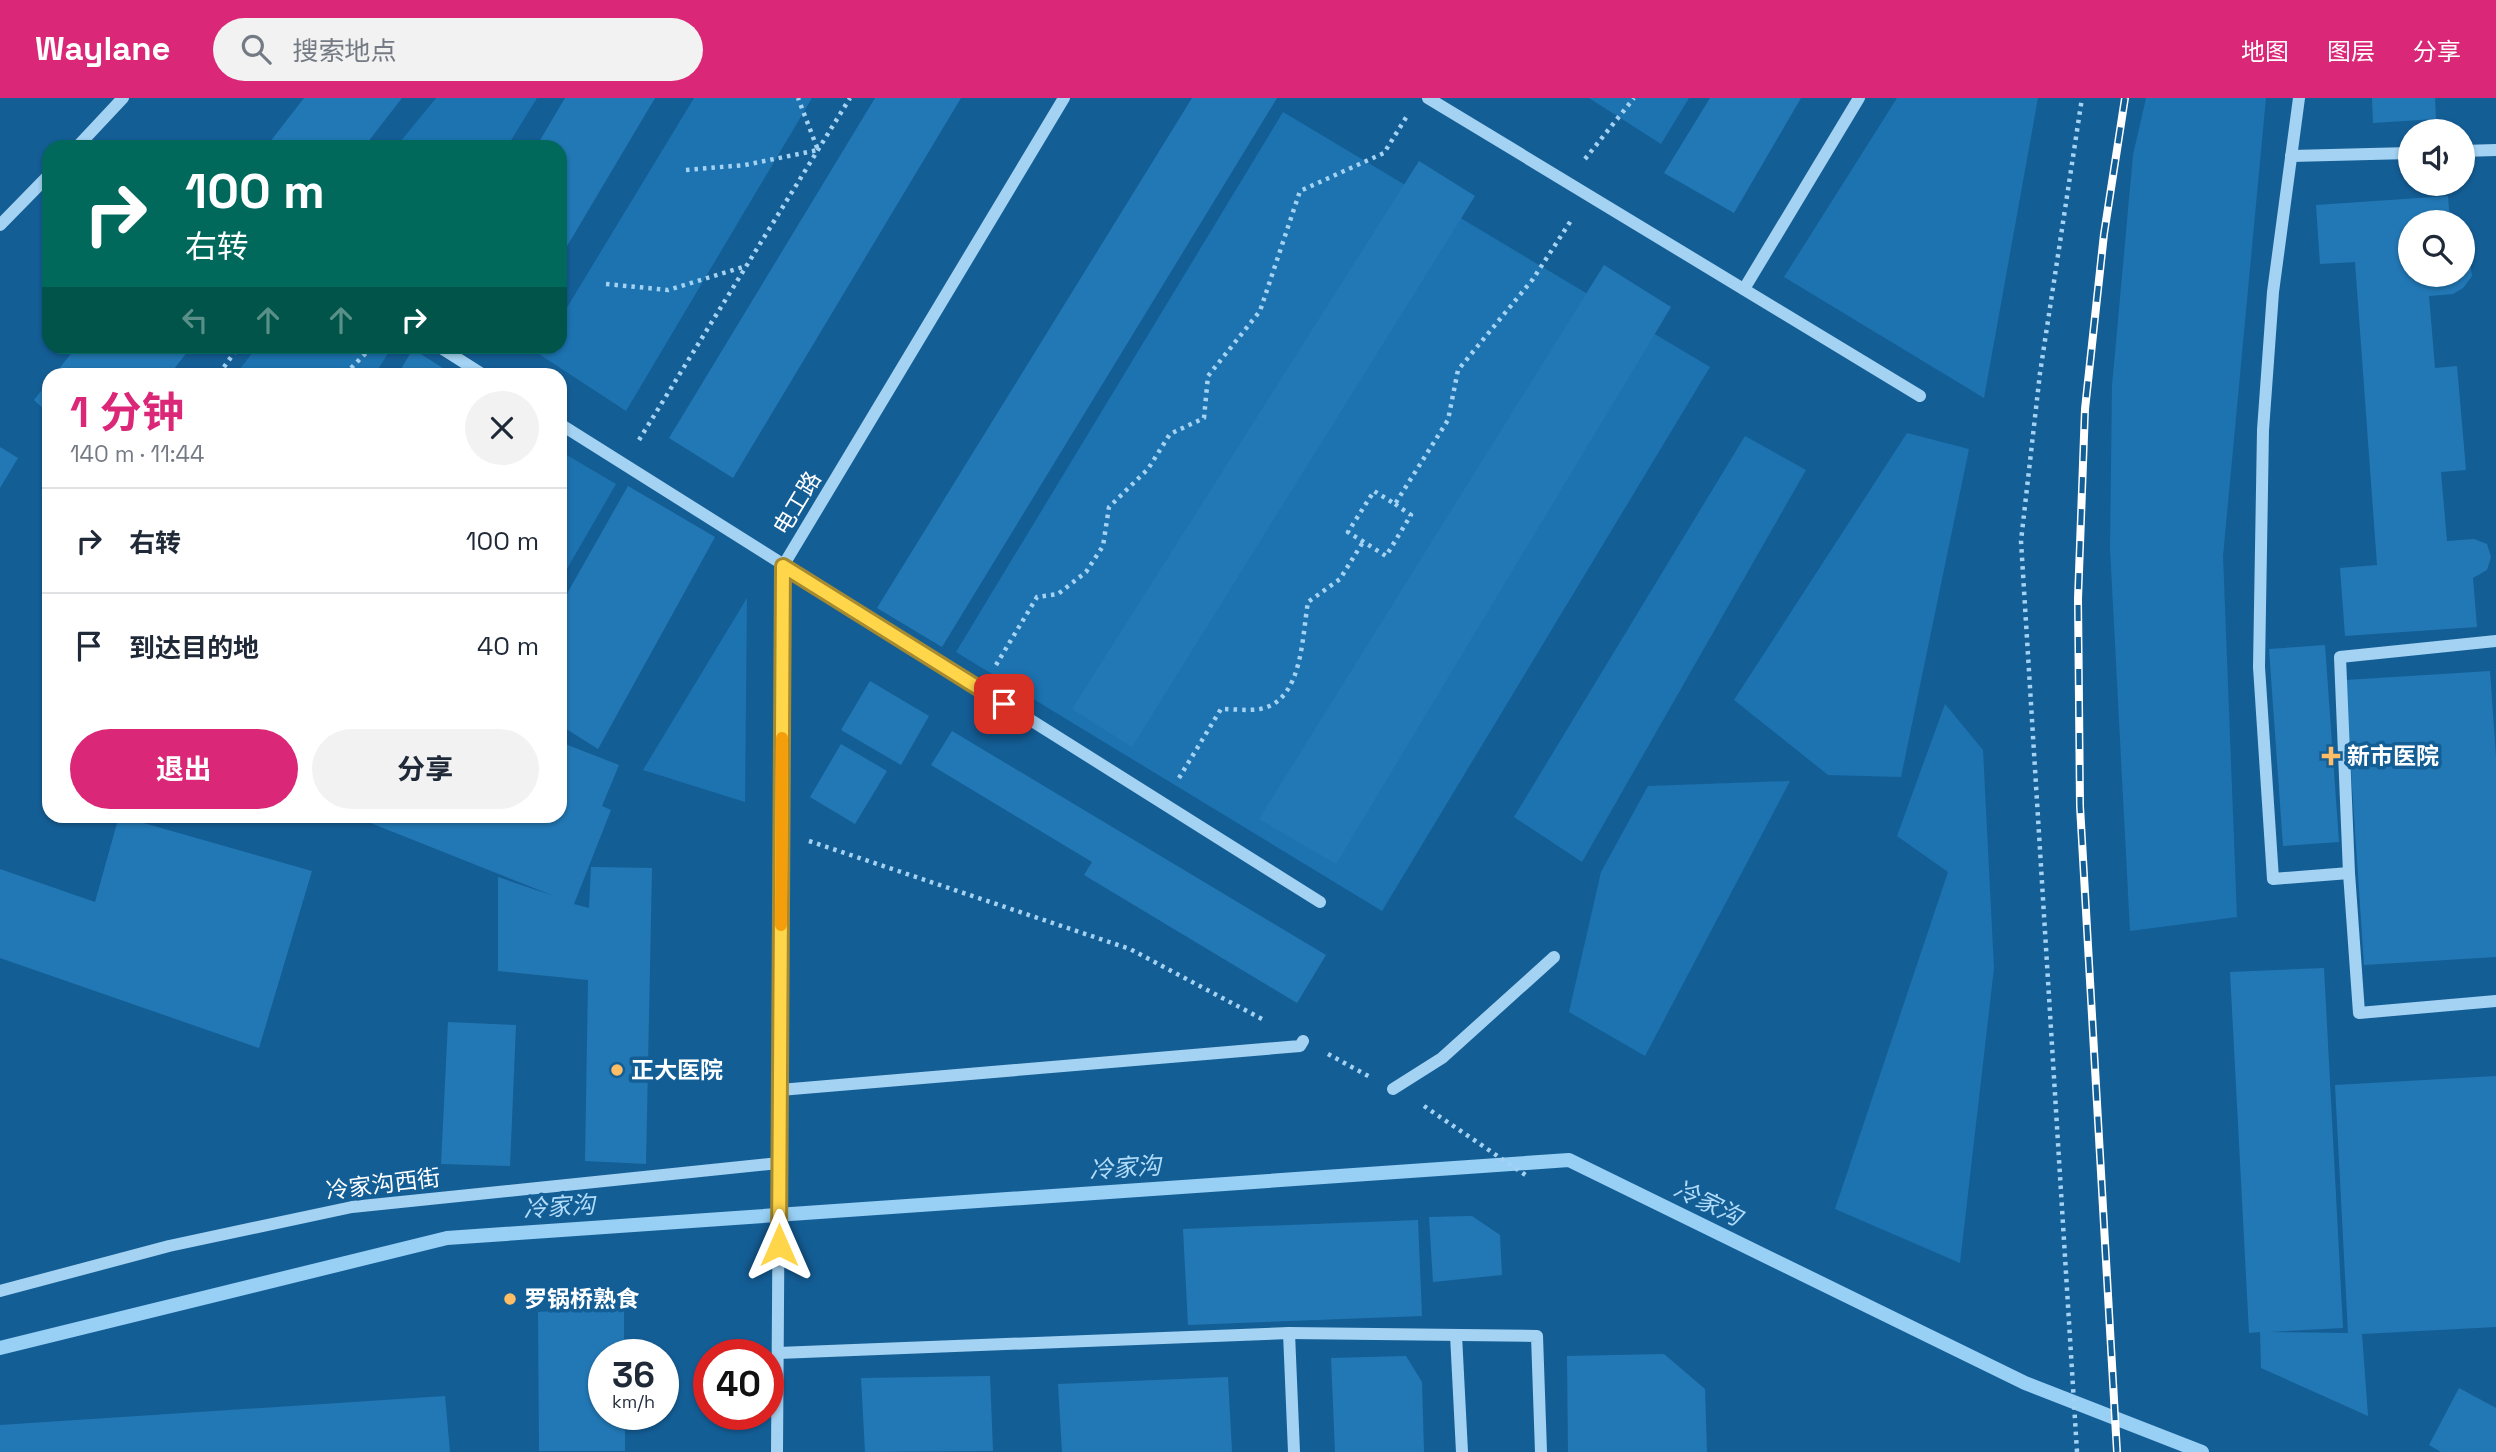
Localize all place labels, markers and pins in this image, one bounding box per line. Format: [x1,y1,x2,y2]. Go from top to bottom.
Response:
pin [974,674,1034,734]
place label: 新市医院 [2347,741,2439,771]
marker: 新市医院 [2321,746,2341,766]
place label: 正大医院 [631,1055,723,1085]
marker: 正大医院 [609,1062,625,1078]
place label: 罗锅桥熟食 [524,1284,640,1314]
marker: 罗锅桥熟食 [502,1291,518,1307]

